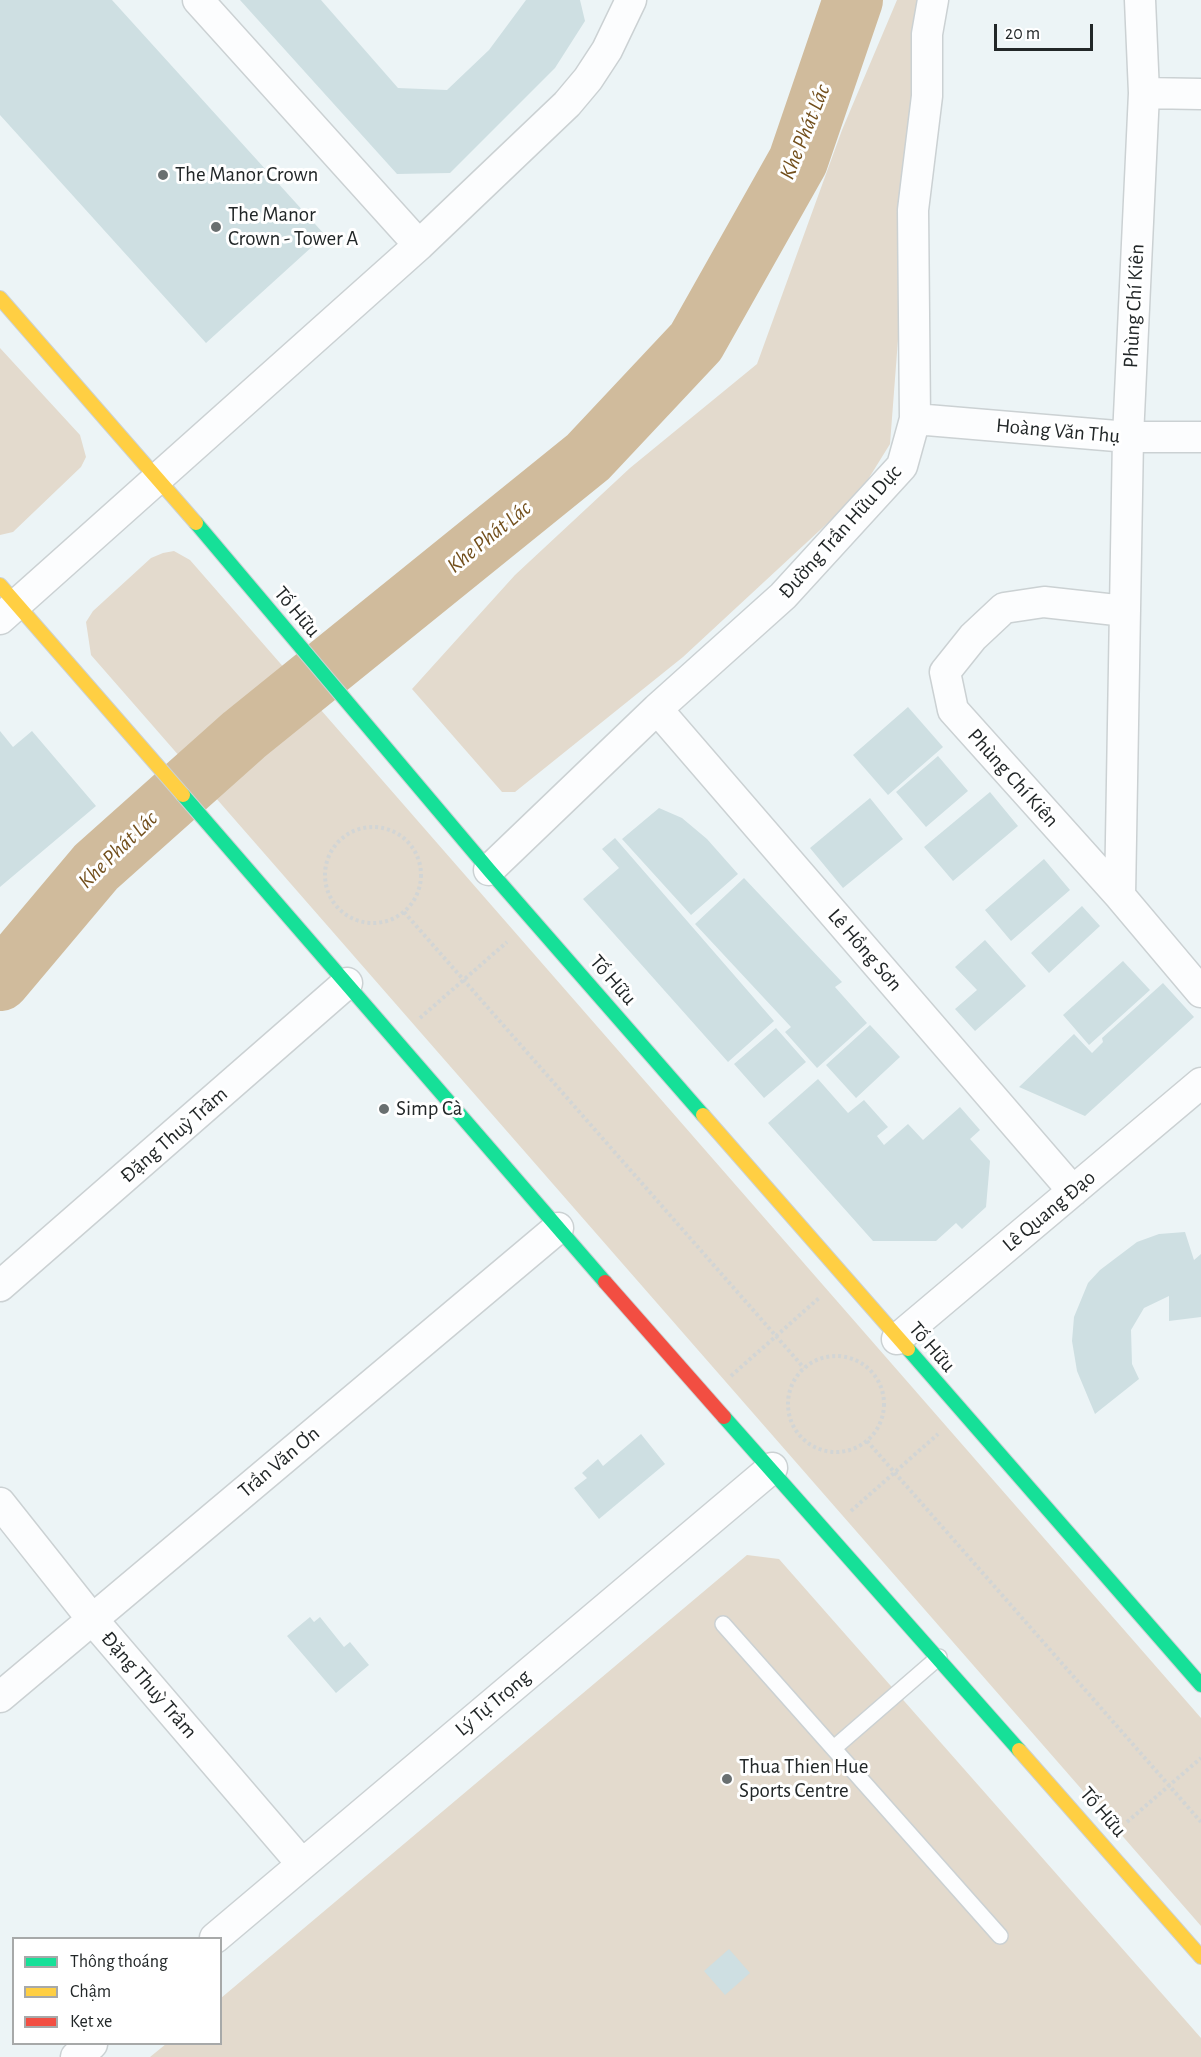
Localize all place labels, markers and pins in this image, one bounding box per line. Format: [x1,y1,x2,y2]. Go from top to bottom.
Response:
place label: The Manor Crown [175,162,318,188]
marker: The Manor Crown [156,168,170,182]
place label: The Manor Crown - Tower A [228,202,358,252]
marker: The Manor Crown - Tower A [209,220,223,234]
place label: Simp Cà [396,1096,463,1122]
marker: Simp Cà [377,1102,391,1116]
place label: Thua Thien Hue Sports Centre [739,1754,868,1804]
marker: Thua Thien Hue Sports Centre [720,1772,734,1786]

